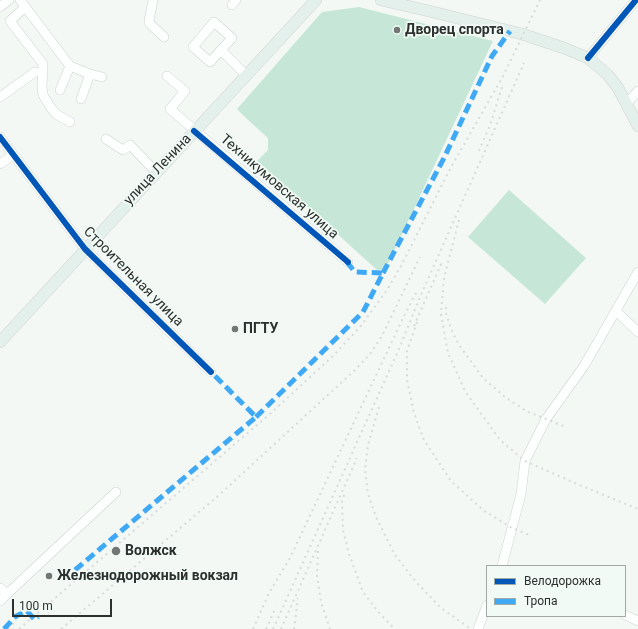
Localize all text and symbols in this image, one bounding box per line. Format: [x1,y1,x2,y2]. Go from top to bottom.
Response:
place label: Дворец спорта [405,22,504,38]
marker: Дворец спорта [392,25,402,35]
street label: улица Ленина [121,131,195,209]
street label: Техникумовская улица [217,131,341,243]
street label: Строительная улица [80,224,186,330]
place label: ПГТУ [243,321,278,337]
marker: ПГТУ [230,324,240,334]
place label: Волжск [125,543,177,559]
marker: Волжск [110,545,122,557]
legend [486,565,626,617]
place label: Железнодорожный вокзал [57,568,238,584]
marker: Железнодорожный вокзал [44,571,54,581]
text: Велодорожка [524,574,601,588]
scale bar [14,591,114,617]
text: Тропа [524,594,558,608]
text: 100 m [19,599,53,613]

